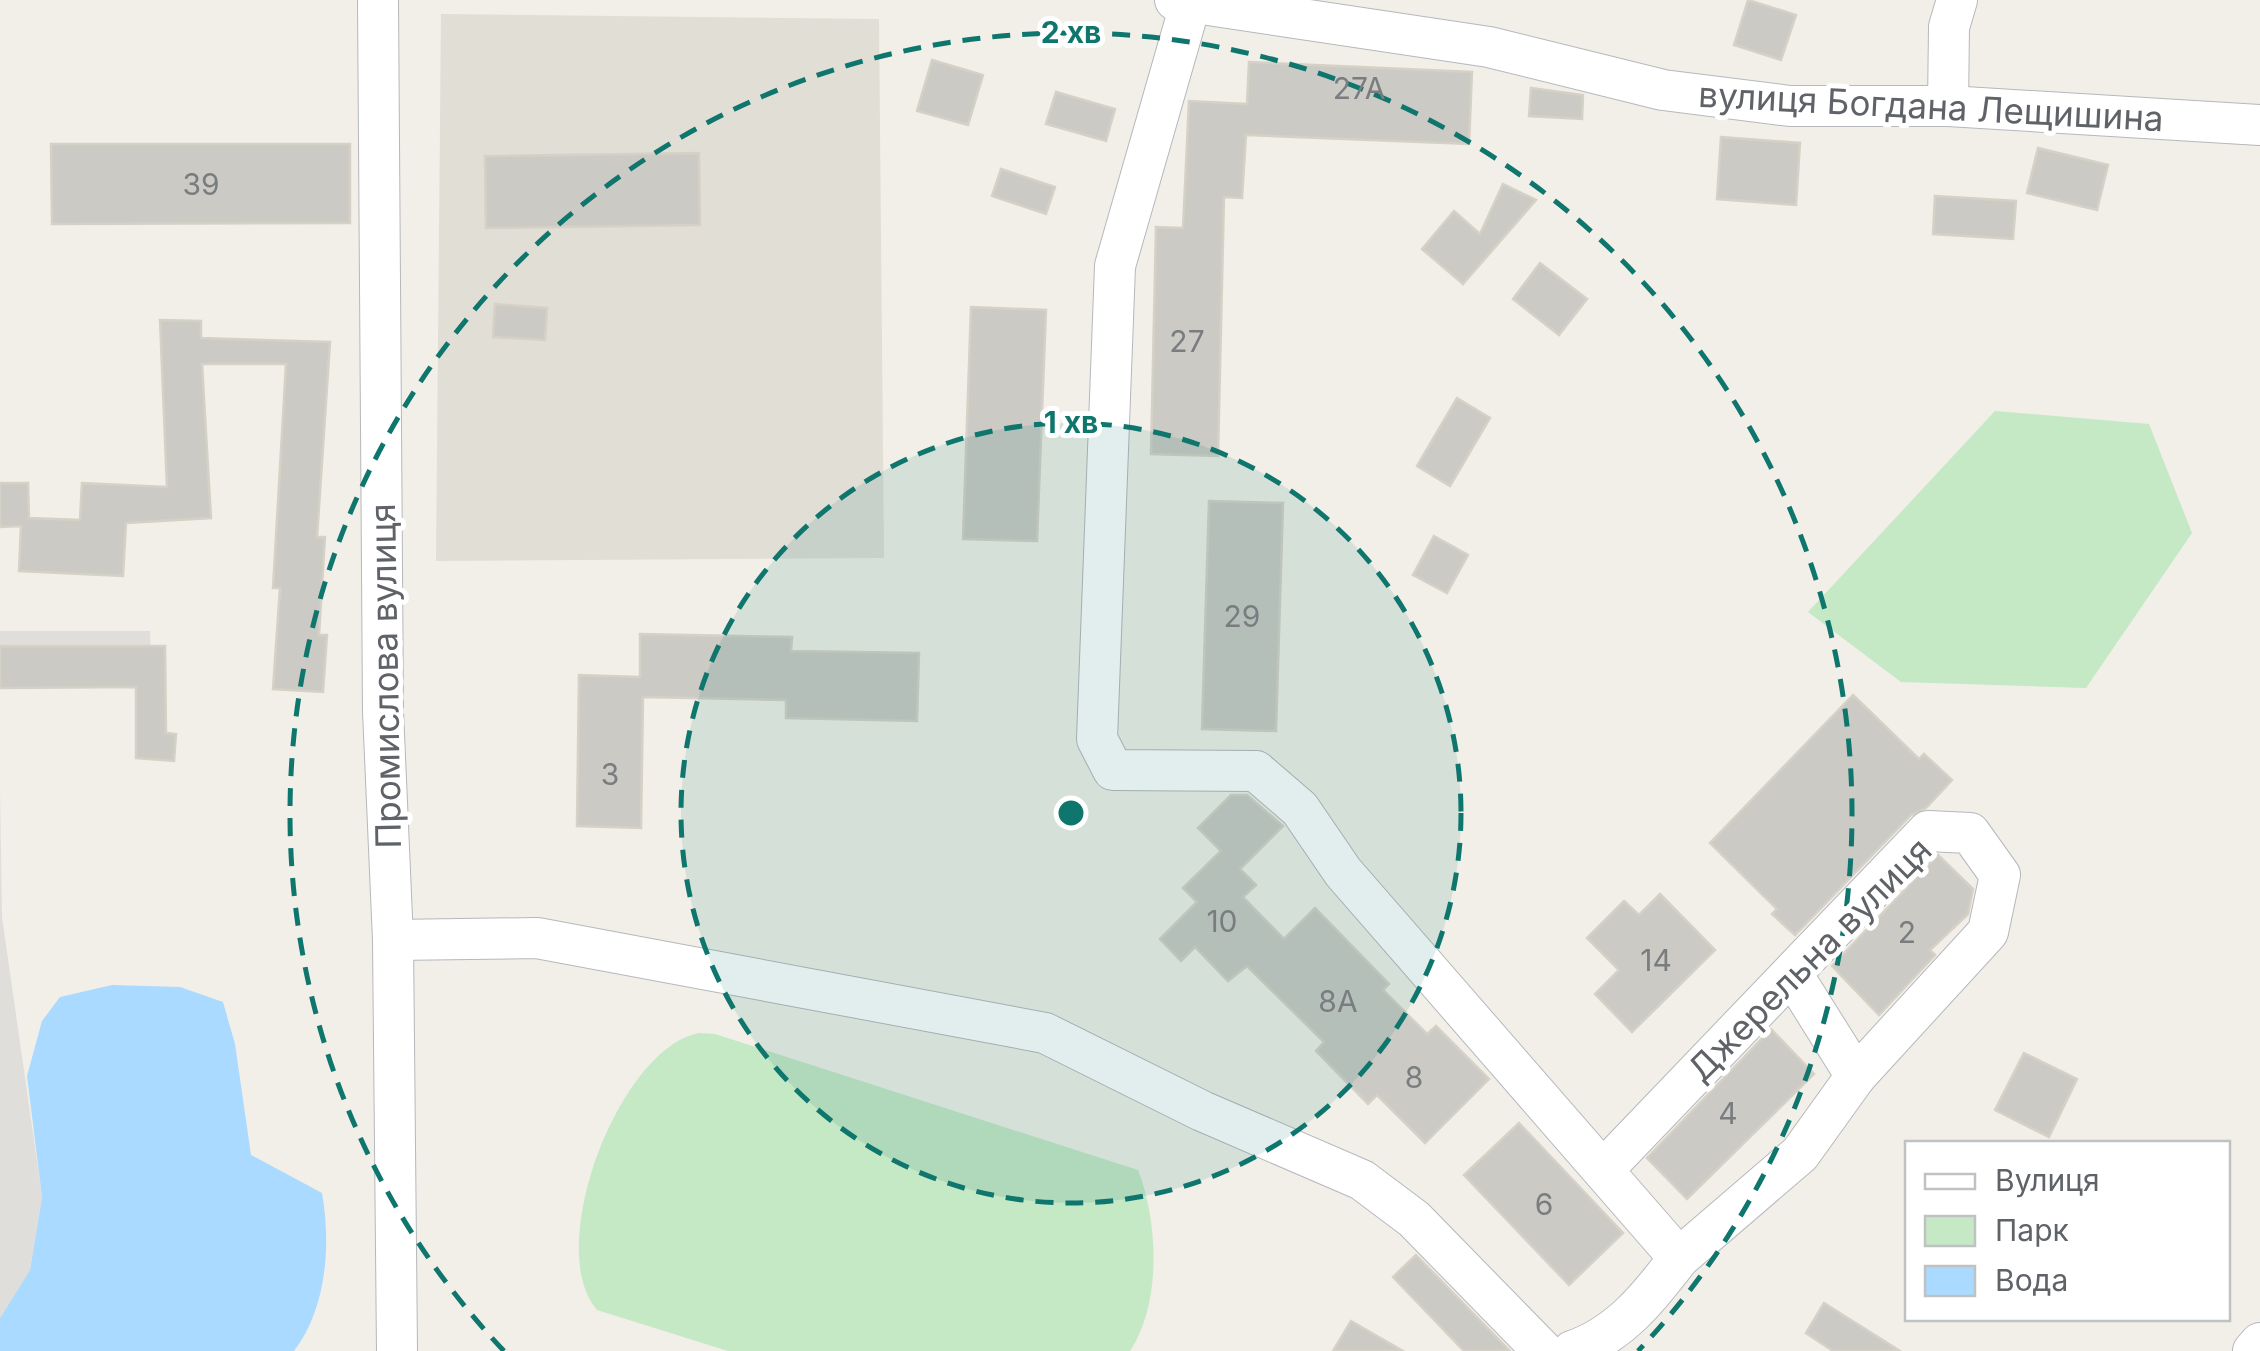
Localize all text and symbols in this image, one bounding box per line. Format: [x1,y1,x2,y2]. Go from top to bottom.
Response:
text: 2 хв [1041,14,1101,50]
house number: 27А [1333,70,1385,106]
street label: вулиця Богдана Лещишина [1697,73,2165,139]
house number: 39 [182,166,220,202]
house number: 27 [1169,323,1205,359]
text: 1 хв [1044,404,1098,440]
street label: Промислова вулиця [361,503,409,849]
house number: 29 [1224,598,1260,634]
house number: 3 [601,756,619,792]
centre of rings [1053,795,1089,831]
street label: Джерельна вулиця [1678,828,1940,1090]
house number: 10 [1206,903,1238,939]
house number: 2 [1898,914,1916,950]
house number: 14 [1640,942,1672,978]
house number: 8А [1318,983,1358,1019]
house number: 8 [1405,1059,1423,1095]
house number: 4 [1718,1095,1738,1131]
legend [1905,1141,2230,1321]
text: Вулиця [1995,1162,2100,1198]
house number: 6 [1535,1186,1553,1222]
text: Парк [1995,1212,2069,1248]
text: Вода [1995,1262,2068,1298]

